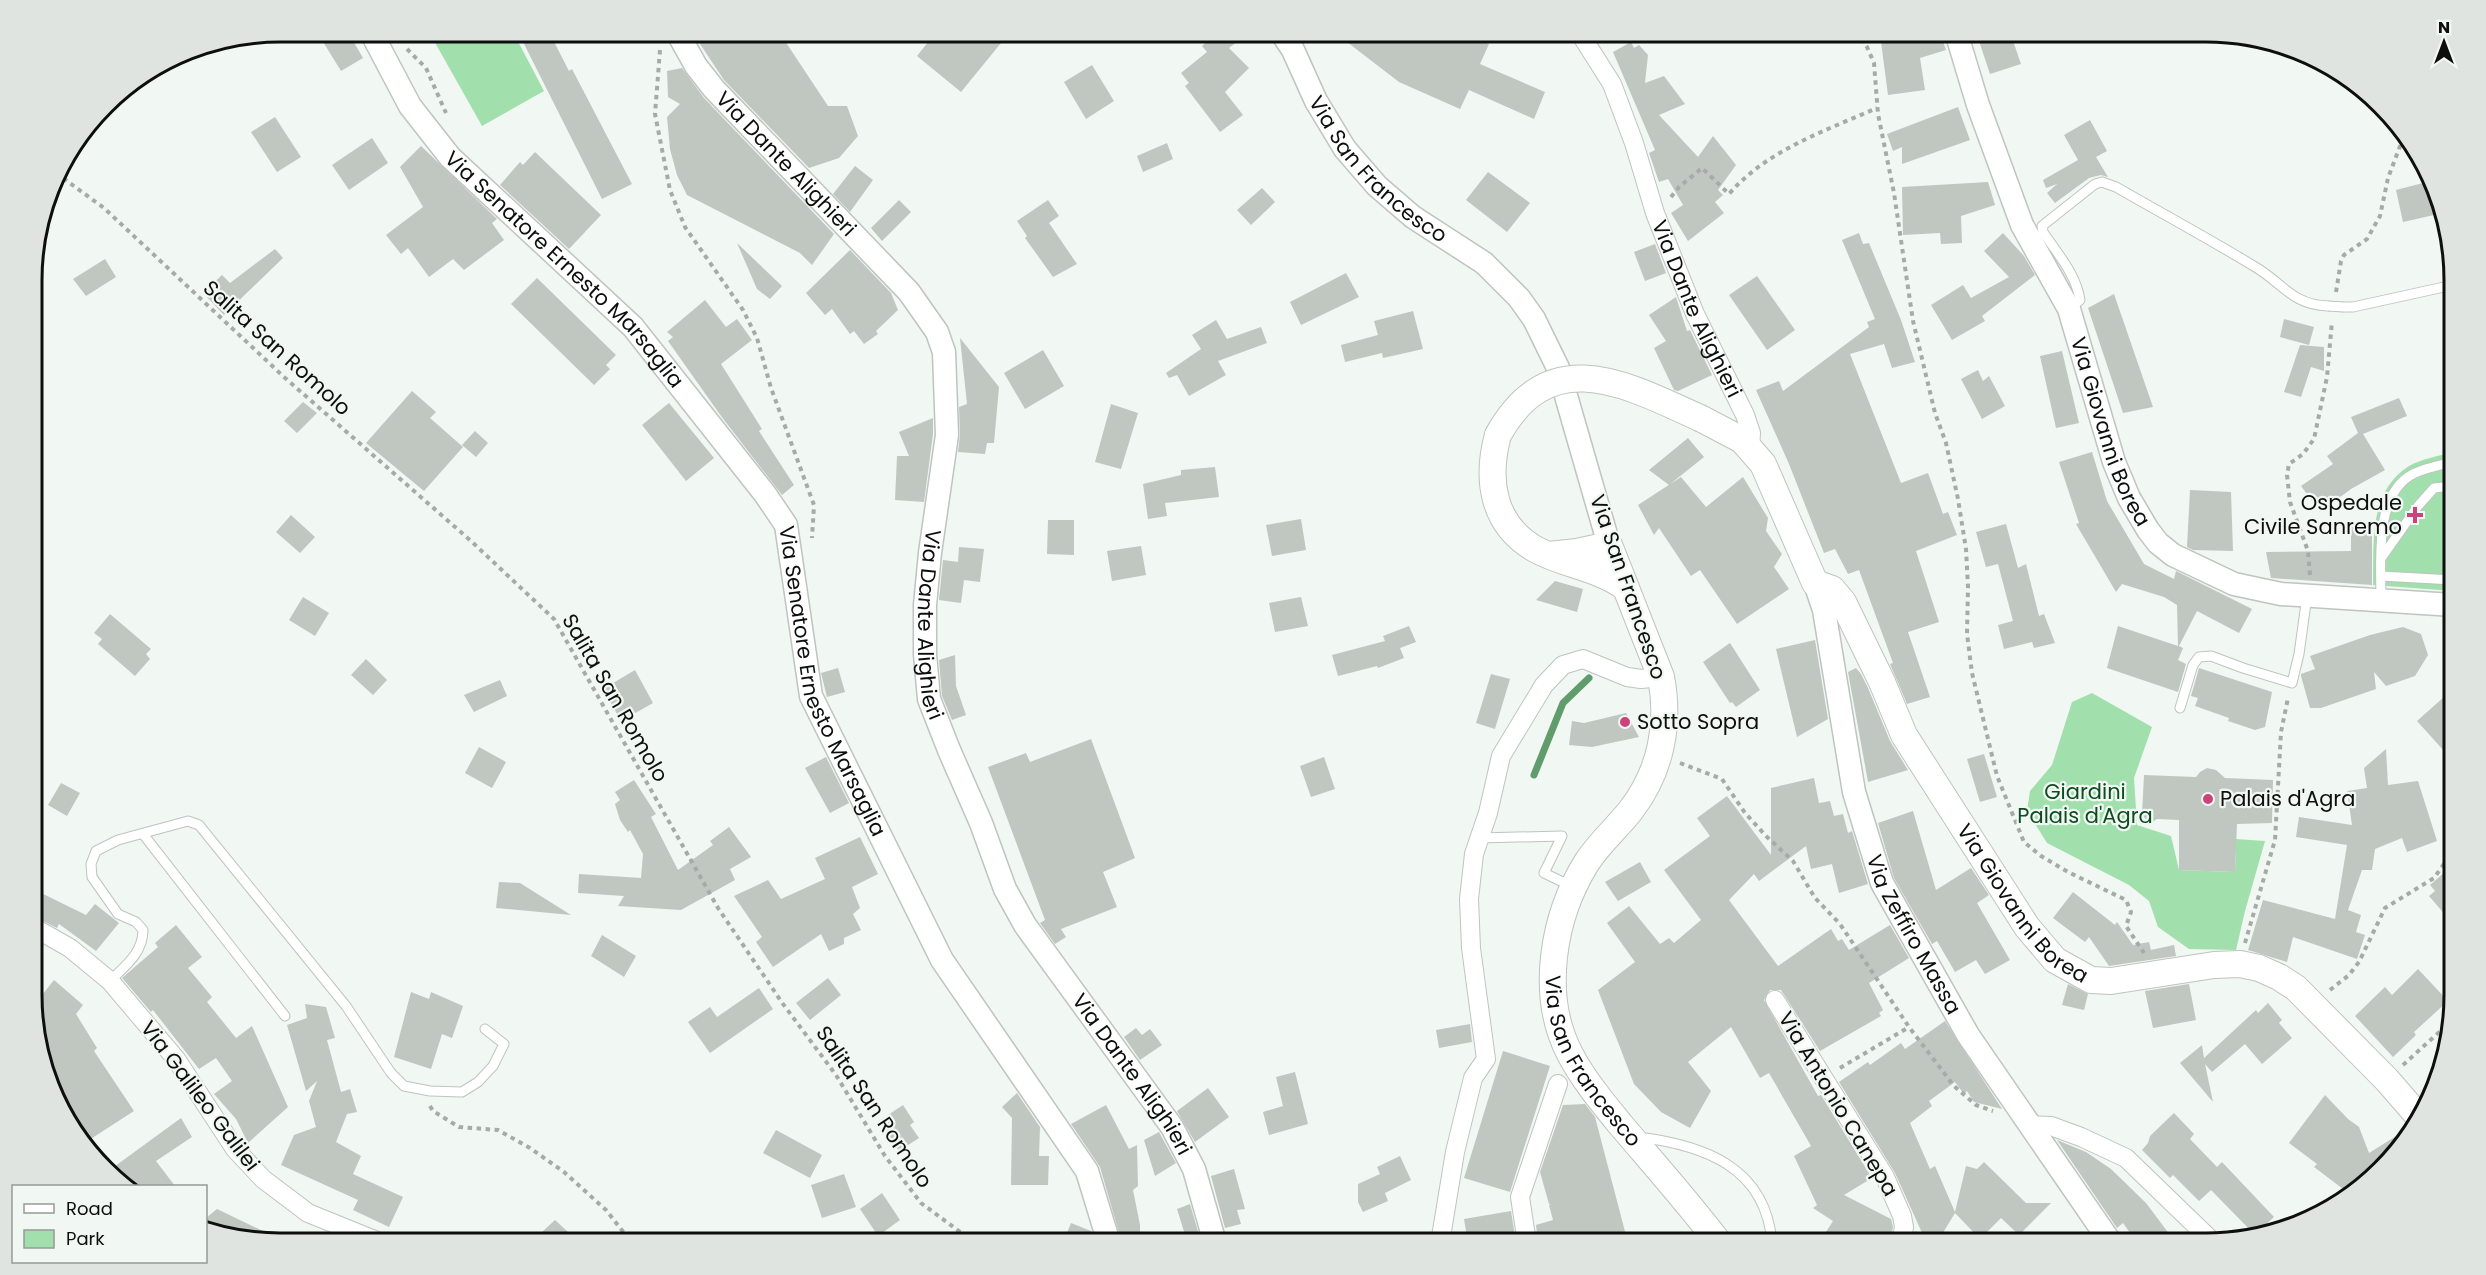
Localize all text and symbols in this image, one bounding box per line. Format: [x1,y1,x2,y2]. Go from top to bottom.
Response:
north arrow [2414,12,2474,72]
text: N [2438,16,2450,39]
street label: Via Dante Alighieri [710,84,863,243]
street label: Via San Francesco [1302,90,1453,249]
street label: Via Senatore Ernesto Marsaglia [438,144,691,394]
street label: Via Dante Alighieri [1645,216,1749,402]
street label: Salita San Romolo [197,273,358,422]
street label: Via Giovanni Borea [2064,334,2158,532]
place label: Ospedale Civile Sanremo [2244,488,2402,541]
street label: Via San Francesco [1583,491,1674,683]
marker: Ospedale Civile Sanremo [2406,506,2424,524]
street label: Via Senatore Ernesto Marsaglia [772,524,893,841]
street label: Via Dante Alighieri [911,528,951,724]
street label: Salita San Romolo [555,608,675,787]
place label: Sotto Sopra [1637,707,1759,736]
marker: Sotto Sopra [1618,715,1632,729]
park label: Giardini Palais d'Agra [2017,777,2153,830]
place label: Palais d'Agra [2220,784,2355,813]
marker: Palais d'Agra [2201,792,2215,806]
street label: Via Giovanni Borea [1950,818,2094,990]
street label: Via Zeffiro Massa [1860,851,1968,1019]
street label: Via San Francesco [1539,975,1648,1153]
street label: Via Dante Alighieri [1066,987,1199,1160]
street label: Via Antonio Canepa [1772,1006,1905,1202]
street label: Via Galileo Galilei [134,1015,267,1177]
street label: Salita San Romolo [809,1020,939,1193]
legend [12,1185,207,1263]
text: Road [66,1196,113,1221]
text: Park [66,1226,105,1251]

